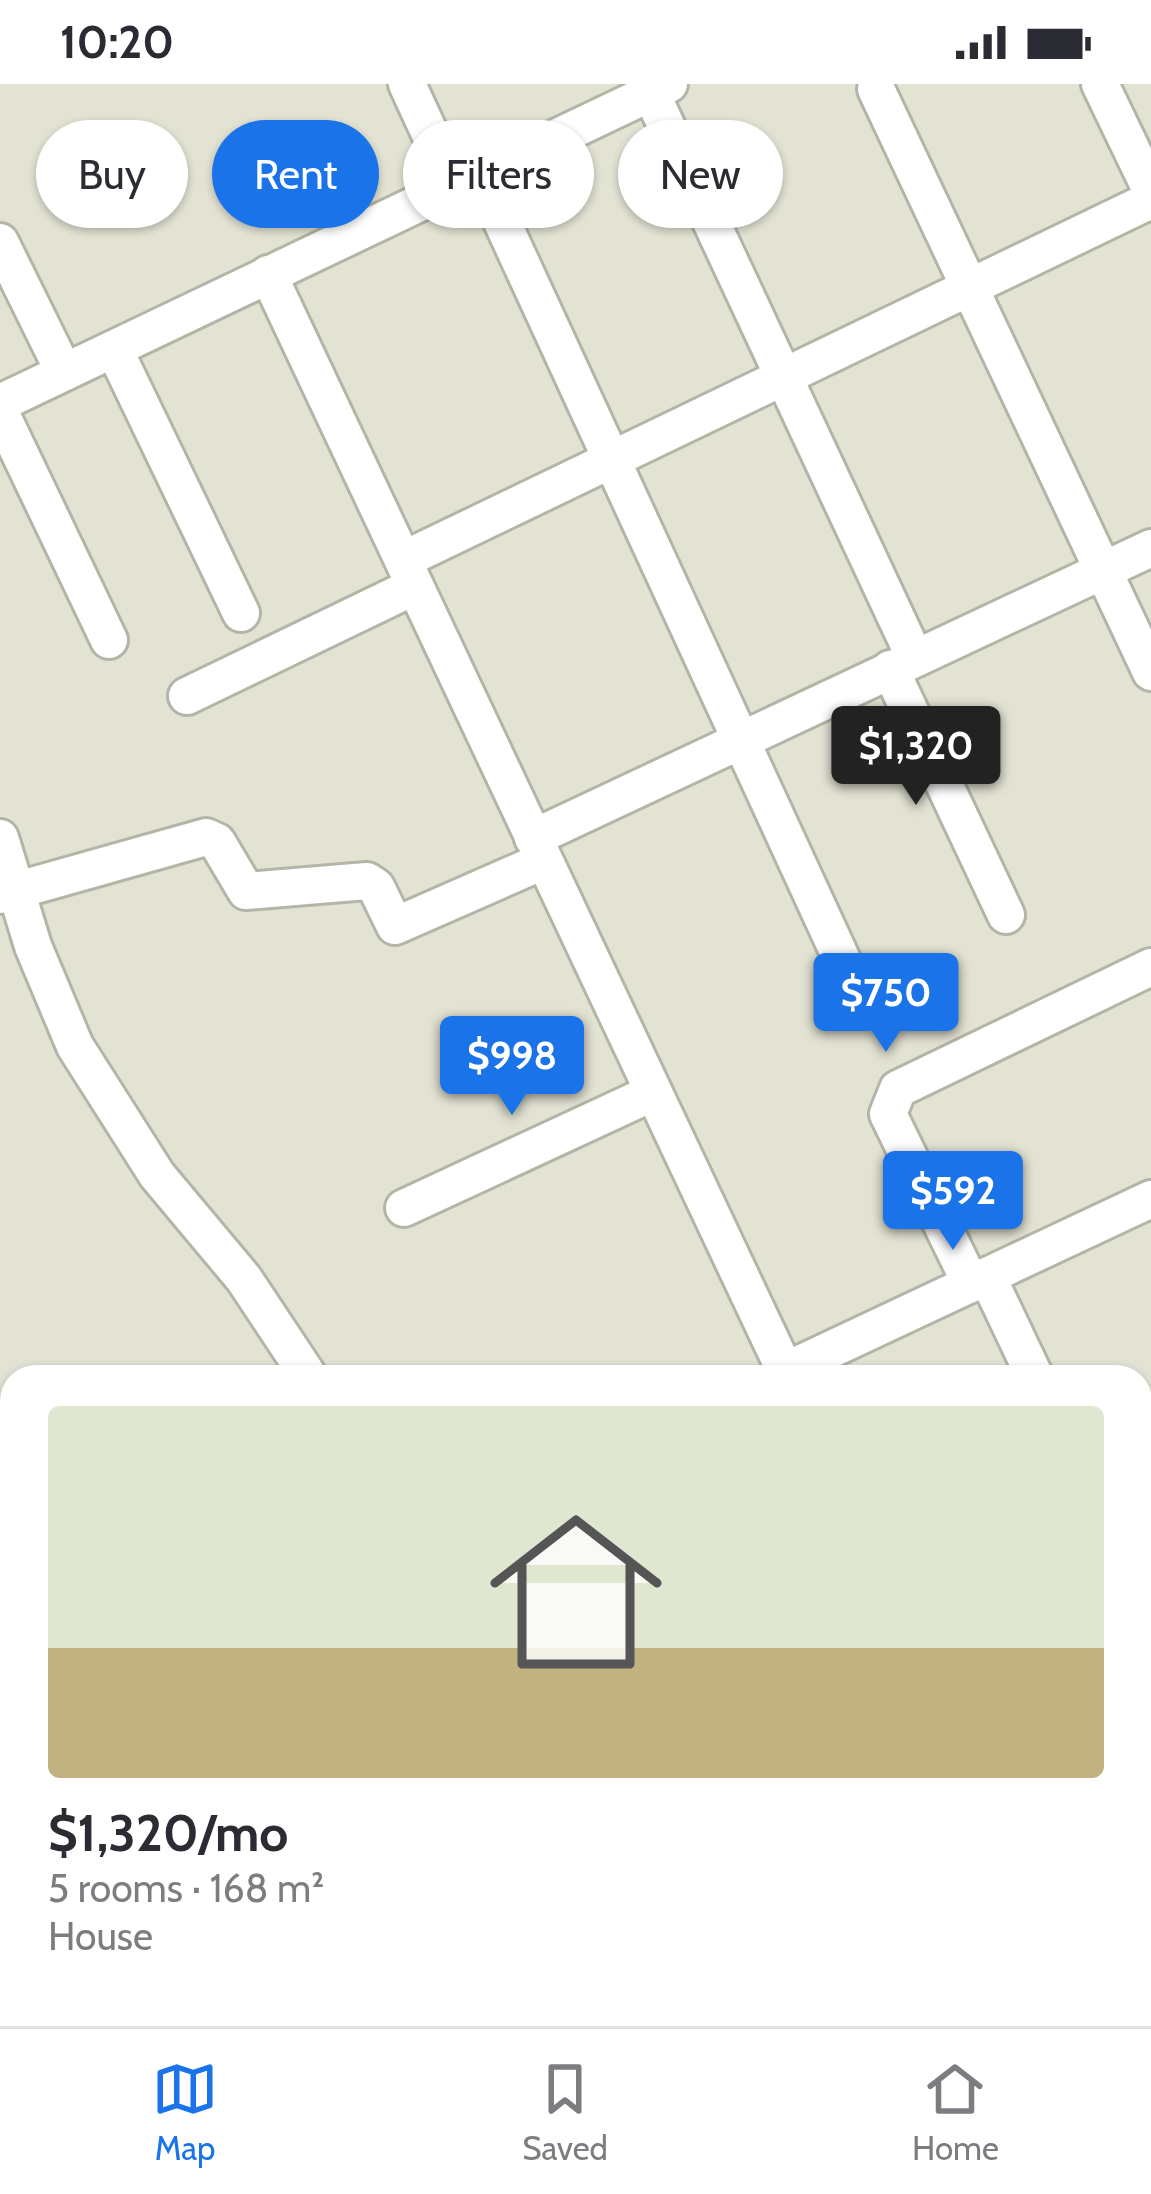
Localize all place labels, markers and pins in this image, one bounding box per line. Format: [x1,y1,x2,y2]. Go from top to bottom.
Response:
pin: $1,320 [818,706,1014,808]
pin: $750 [815,953,957,1055]
pin: $998 [441,1016,583,1118]
pin: $592 [882,1151,1024,1253]

